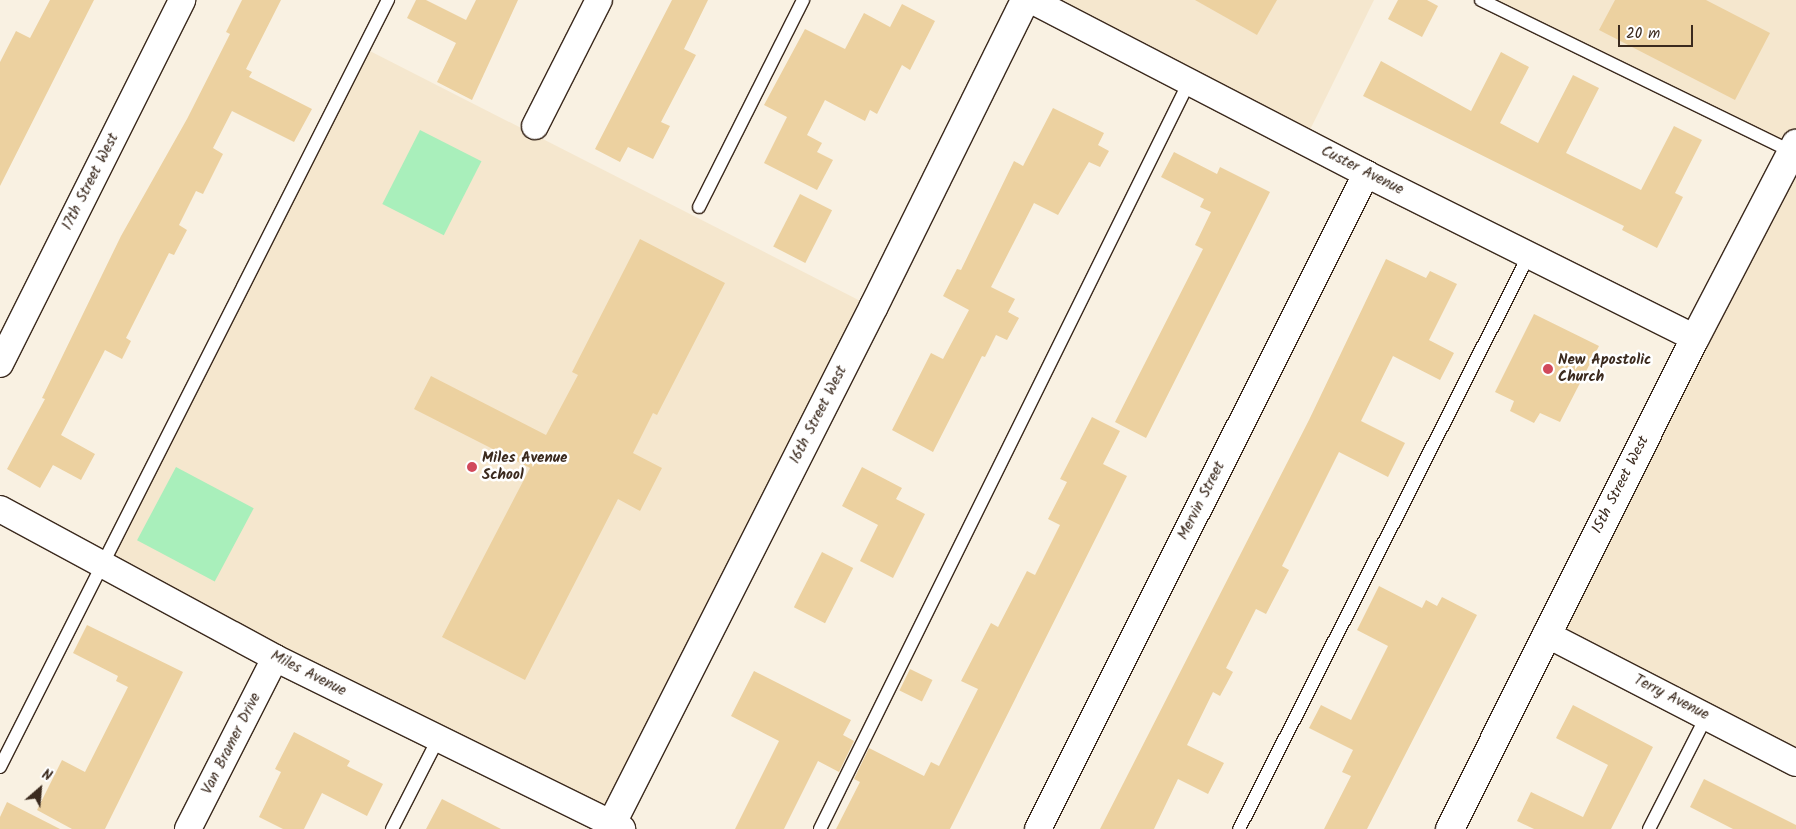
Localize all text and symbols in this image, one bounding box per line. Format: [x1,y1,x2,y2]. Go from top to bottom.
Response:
scale bar [1621,15,1696,47]
text: 20 m [1626,22,1660,46]
street label: 17th Street West [59,131,123,233]
street label: Custer Avenue [1318,142,1406,200]
place label: New Apostolic Church [1558,351,1651,386]
street label: 16th Street West [787,363,851,467]
marker: New Apostolic Church [1542,363,1554,375]
street label: 15th Street West [1589,433,1653,537]
place label: Miles Avenue School [482,449,567,484]
street label: Mervin Street [1175,459,1229,543]
marker: Miles Avenue School [466,461,478,473]
street label: Miles Avenue [267,647,349,701]
street label: Terry Avenue [1630,671,1712,725]
street label: Van Bramer Drive [199,690,265,798]
north arrow [15,764,65,814]
text: N [38,764,56,787]

